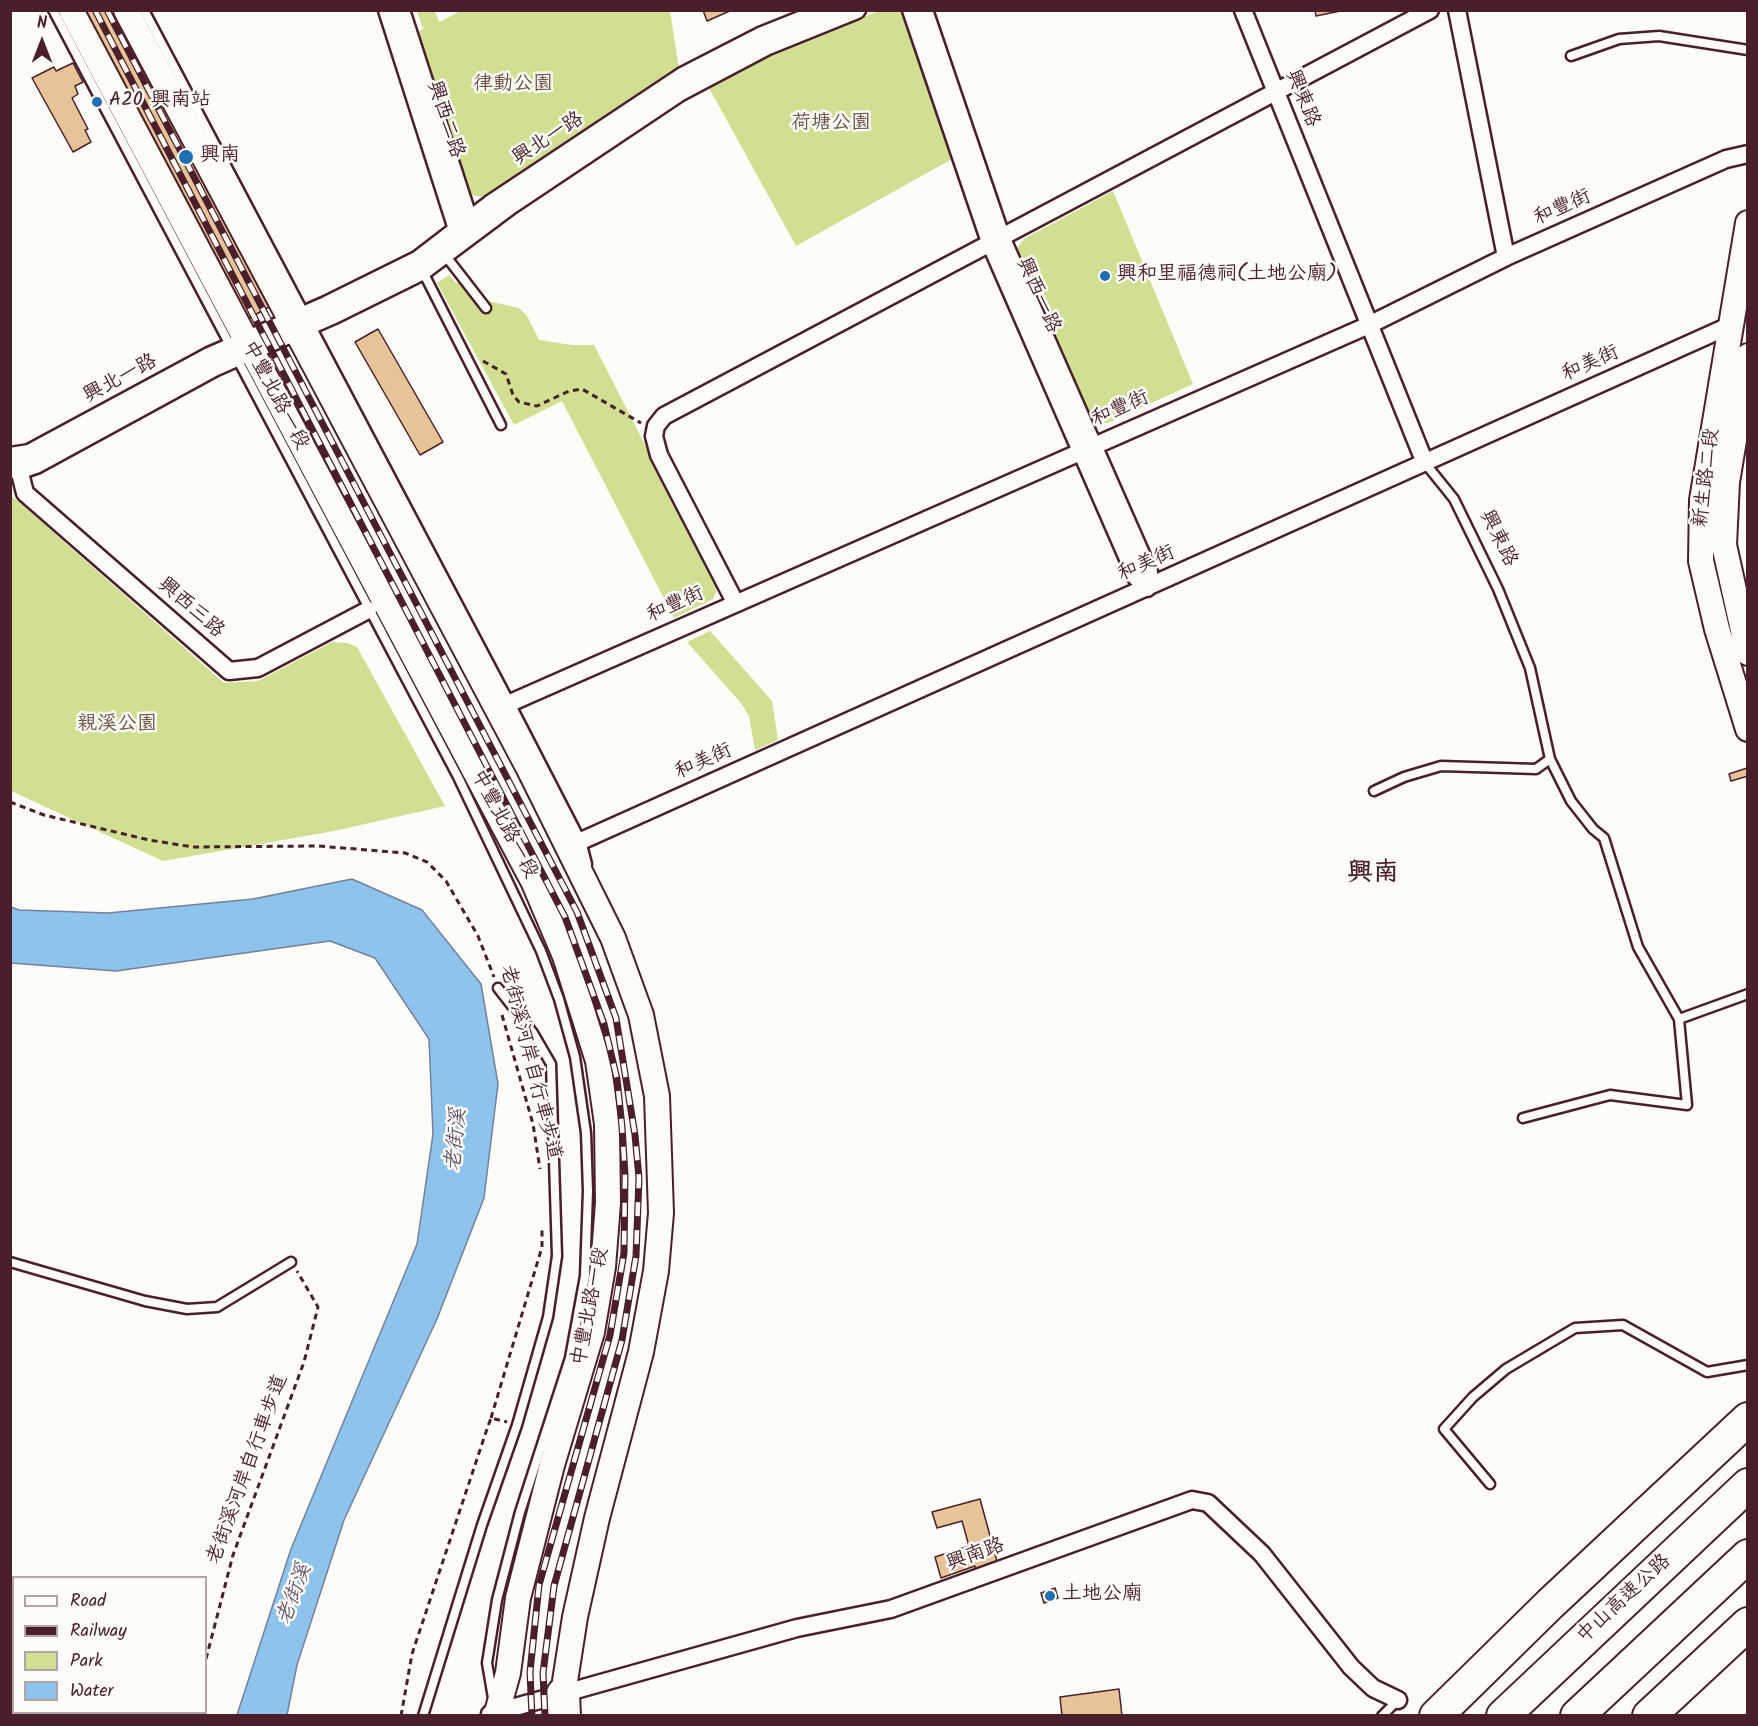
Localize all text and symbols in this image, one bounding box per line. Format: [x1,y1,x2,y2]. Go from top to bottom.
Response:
text: N [37,11,47,36]
north arrow [12,12,72,72]
street label: 興東路 [1279,67,1323,131]
park label: 律動公園 [473,74,553,98]
street label: 興西二路 [420,78,468,162]
place label: A20 興南站 [109,90,211,114]
marker: A20 興南站 [90,95,104,109]
street label: 興北一路 [509,108,589,172]
park label: 荷塘公園 [791,113,871,137]
place label: 興南 [200,145,240,169]
marker: 興南 [177,148,195,166]
street label: 和豐街 [1531,186,1595,232]
street label: 興西一路 [1010,255,1064,337]
place label: 興和里福德祠(土地公廟) [1117,264,1337,288]
marker: 興和里福德祠(土地公廟) [1098,269,1112,283]
street label: 中豐北路一段 [235,337,313,455]
street label: 和美街 [1559,342,1623,388]
street label: 興北一路 [80,351,162,409]
street label: 和豐街 [1089,387,1153,433]
street label: 新生路二段 [1690,427,1726,529]
street label: 興東路 [1473,507,1521,571]
street label: 和美街 [1115,542,1179,588]
street label: 興西三路 [152,574,228,644]
street label: 和豐街 [644,583,708,629]
park label: 親溪公園 [77,714,157,738]
street label: 和美街 [672,740,736,786]
street label: 中豐北路一段 [464,766,542,884]
district label: 興南 [1347,860,1399,892]
street label: 老街溪河岸自行車步道 [493,963,565,1163]
water label: 老街溪 [443,1108,473,1172]
street label: 中豐北路一段 [569,1246,615,1368]
street label: 老街溪河岸自行車步道 [204,1372,294,1568]
street label: 興南路 [944,1534,1008,1578]
street label: 中山高速公路 [1573,1550,1677,1650]
water label: 老街溪 [273,1561,319,1629]
legend [12,1576,207,1714]
place label: 土地公廟 [1062,1584,1142,1608]
text: Road [70,1587,106,1616]
marker: 土地公廟 [1043,1589,1057,1603]
text: Railway [70,1617,127,1646]
text: Park [70,1647,103,1676]
text: Water [70,1677,114,1706]

